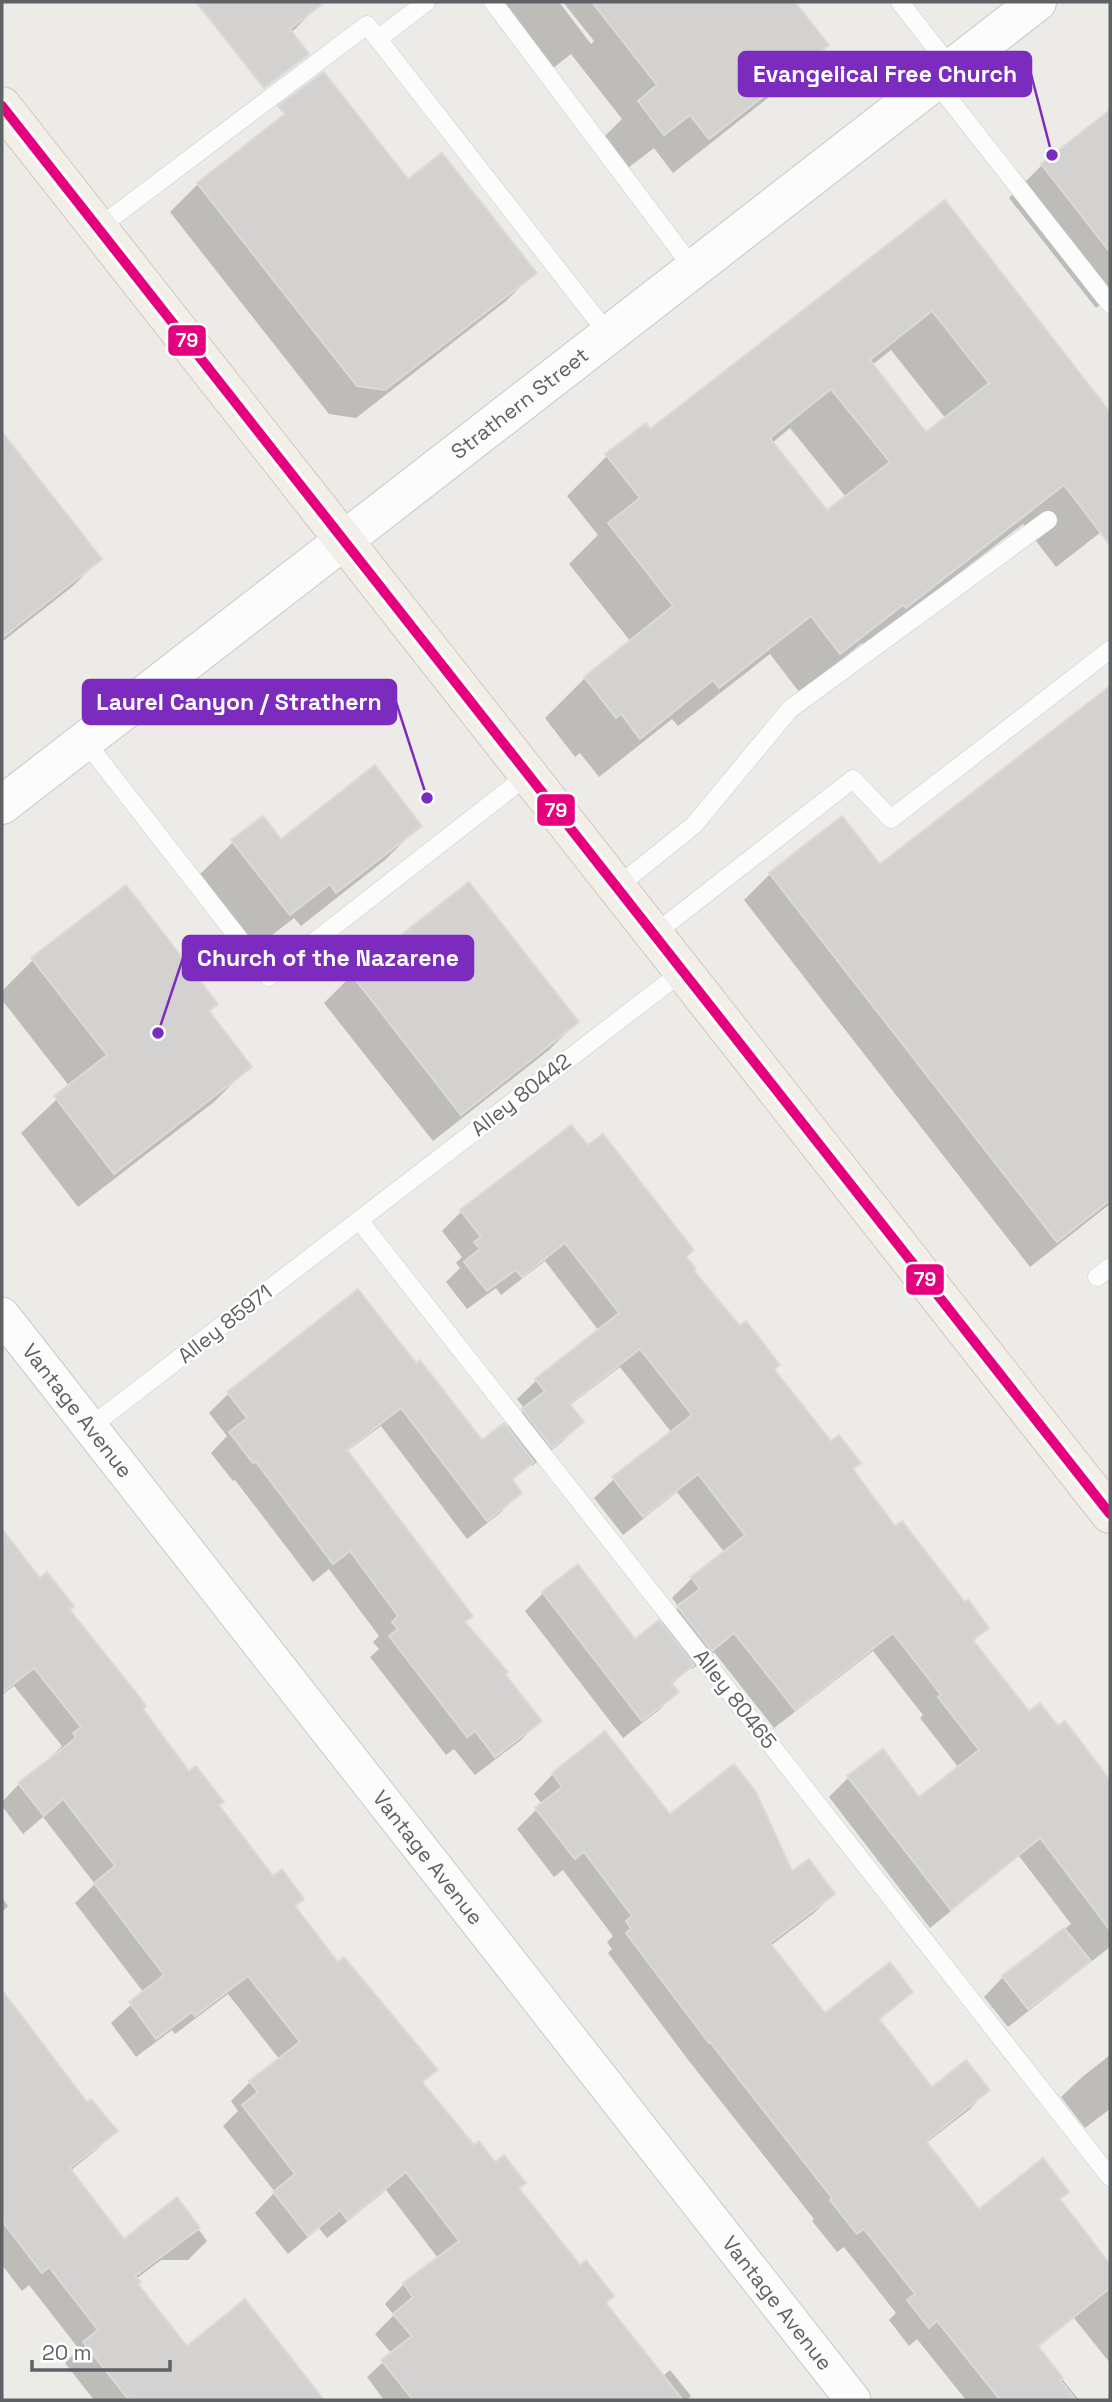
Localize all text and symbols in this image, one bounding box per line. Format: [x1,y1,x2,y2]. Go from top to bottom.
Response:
callout: Evangelical Free Church [739,52,1031,96]
text: Evangelical Free Church [753,59,1017,89]
line badge: 79 [167,324,207,357]
text: 79 [176,328,198,353]
street label: Strathern Street [445,341,594,465]
callout: Laurel Canyon / Strathern [83,680,396,724]
text: Laurel Canyon / Strathern [96,687,382,717]
line badge: 79 [536,793,576,827]
text: 79 [545,798,567,823]
callout: Church of the Nazarene [183,936,473,980]
text: Church of the Nazarene [197,943,459,973]
street label: Alley 80442 [465,1047,576,1142]
line badge: 79 [905,1263,945,1296]
text: 79 [914,1267,936,1292]
street label: Alley 85971 [172,1278,277,1369]
street label: Vantage Avenue [17,1338,139,1483]
street label: Alley 80465 [688,1643,783,1754]
street label: Vantage Avenue [367,1785,489,1930]
street label: Vantage Avenue [716,2230,839,2376]
scale bar [32,2328,170,2372]
text: 20 m [42,2339,92,2366]

